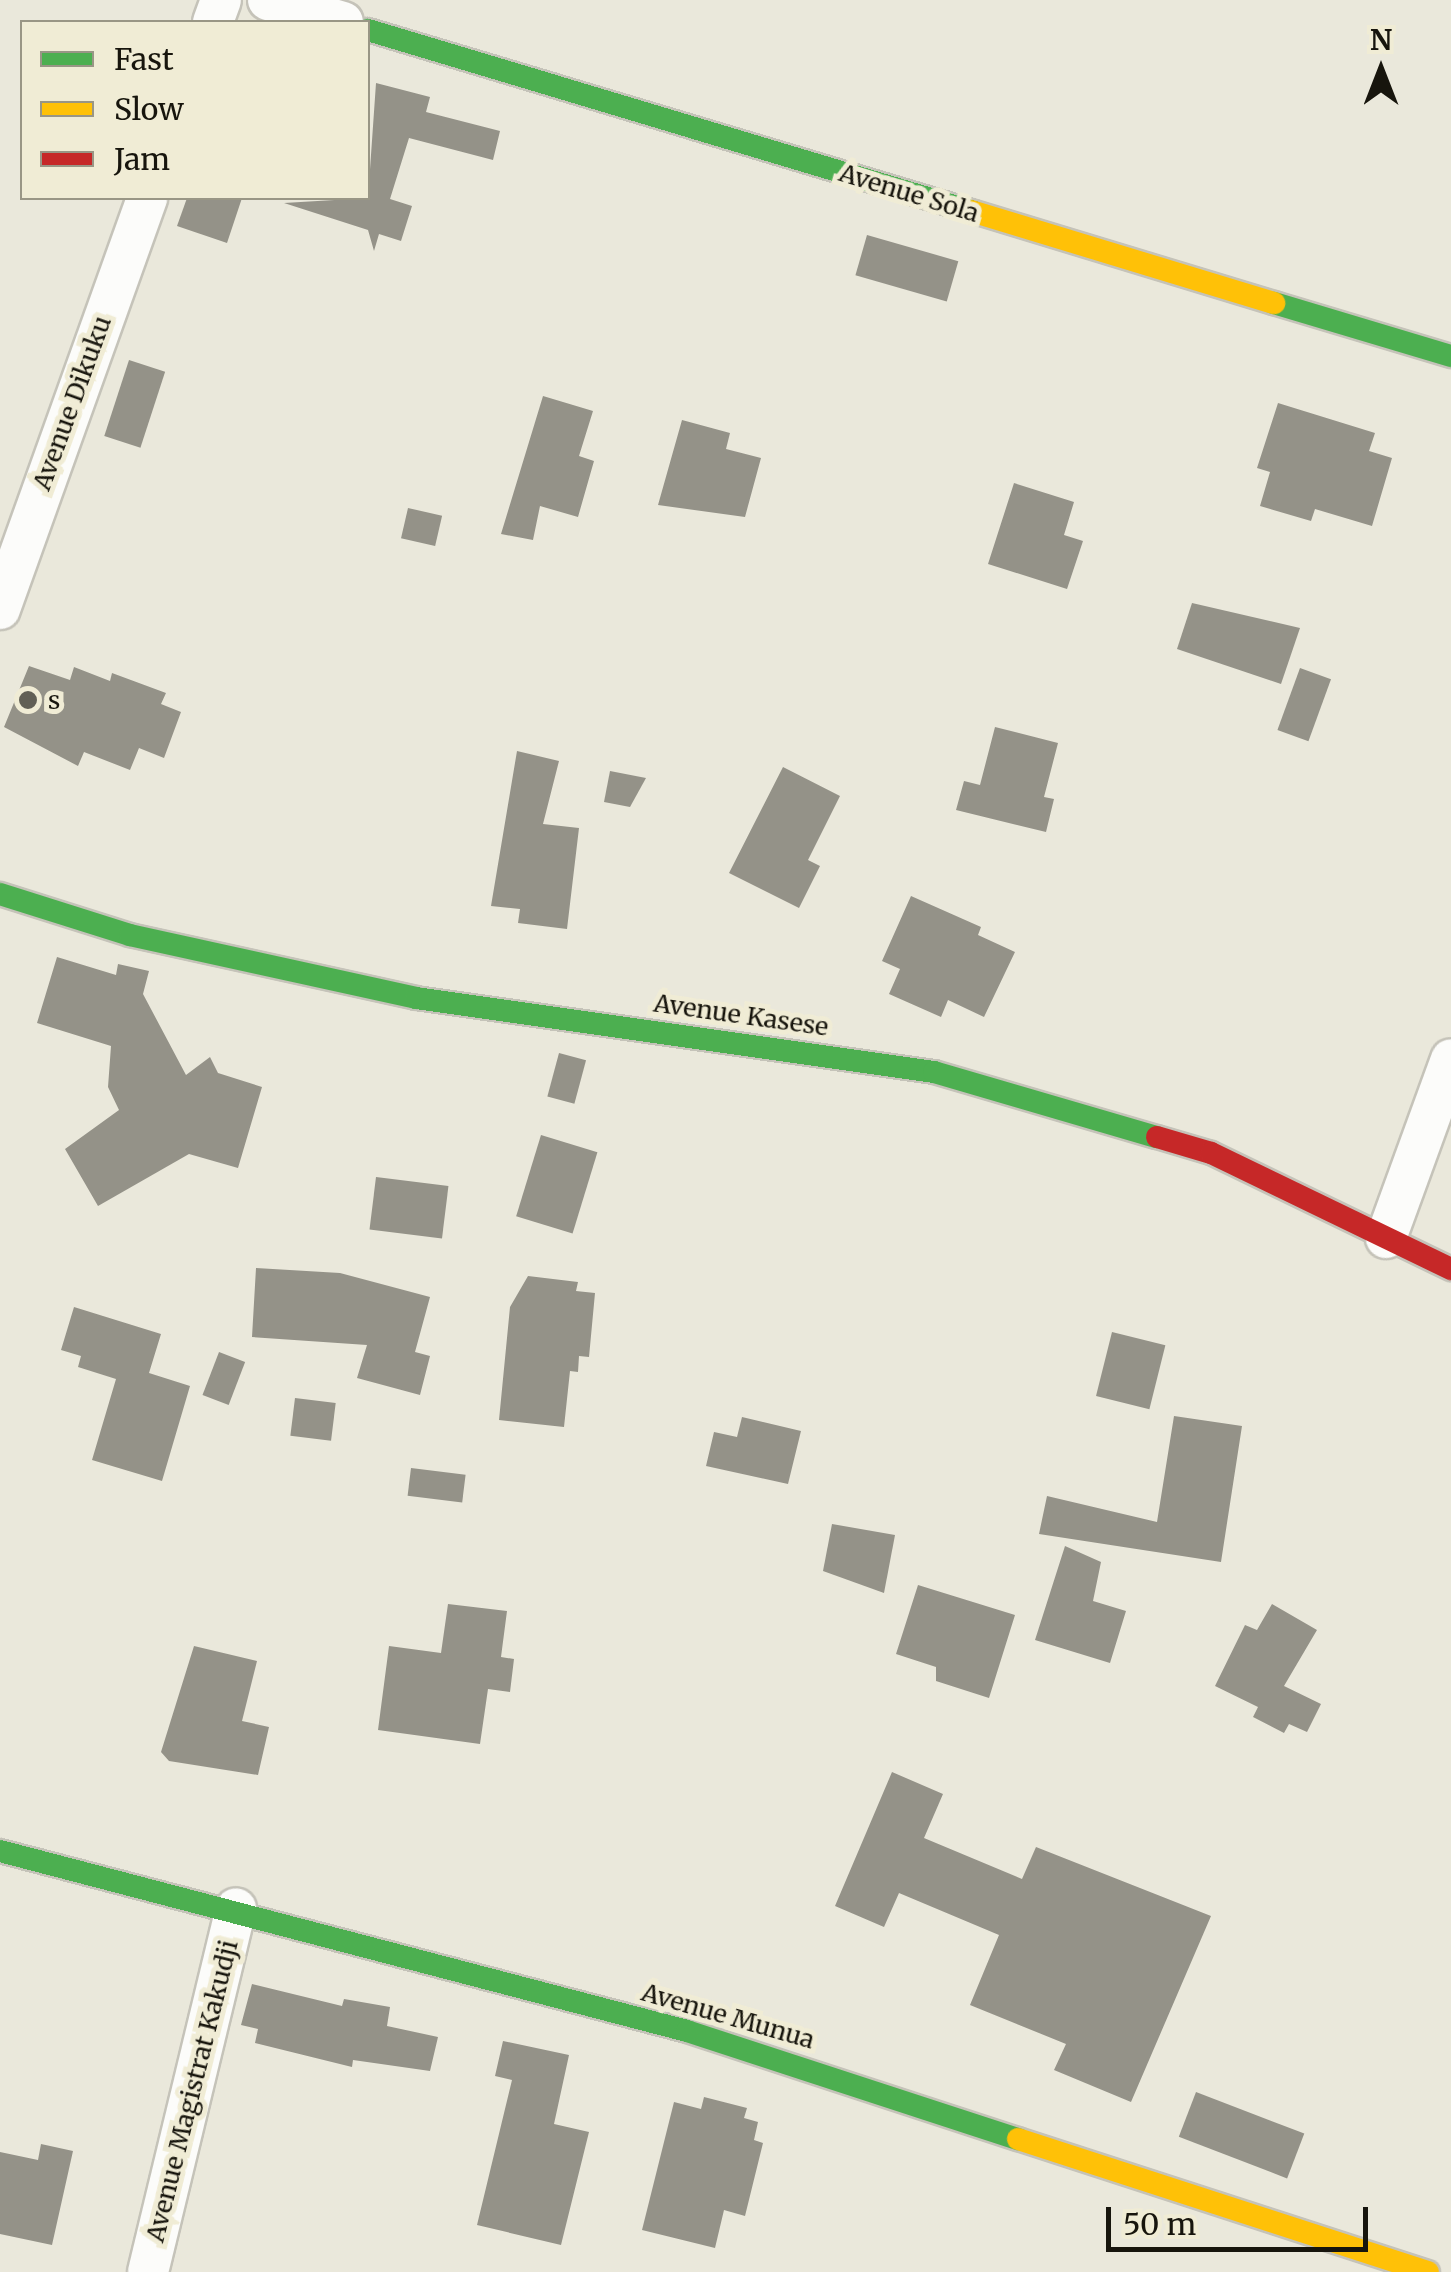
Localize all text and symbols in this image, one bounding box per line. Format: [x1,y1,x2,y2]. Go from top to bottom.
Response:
legend [20,20,370,200]
north arrow [1331,20,1431,120]
text: N [1370,22,1392,58]
text: Fast [114,40,174,78]
text: Slow [114,90,184,128]
text: Jam [114,140,170,178]
street label: Avenue Sola [836,158,982,228]
street label: Avenue Dikuku [27,312,117,494]
place label: s [48,685,60,715]
marker: s [17,689,39,711]
street label: Avenue Kasese [652,988,830,1042]
street label: Avenue Magistrat Kakudji [140,1937,244,2245]
street label: Avenue Munua [638,1977,818,2055]
scale bar [1111,2187,1374,2249]
text: 50 m [1123,2205,1196,2243]

